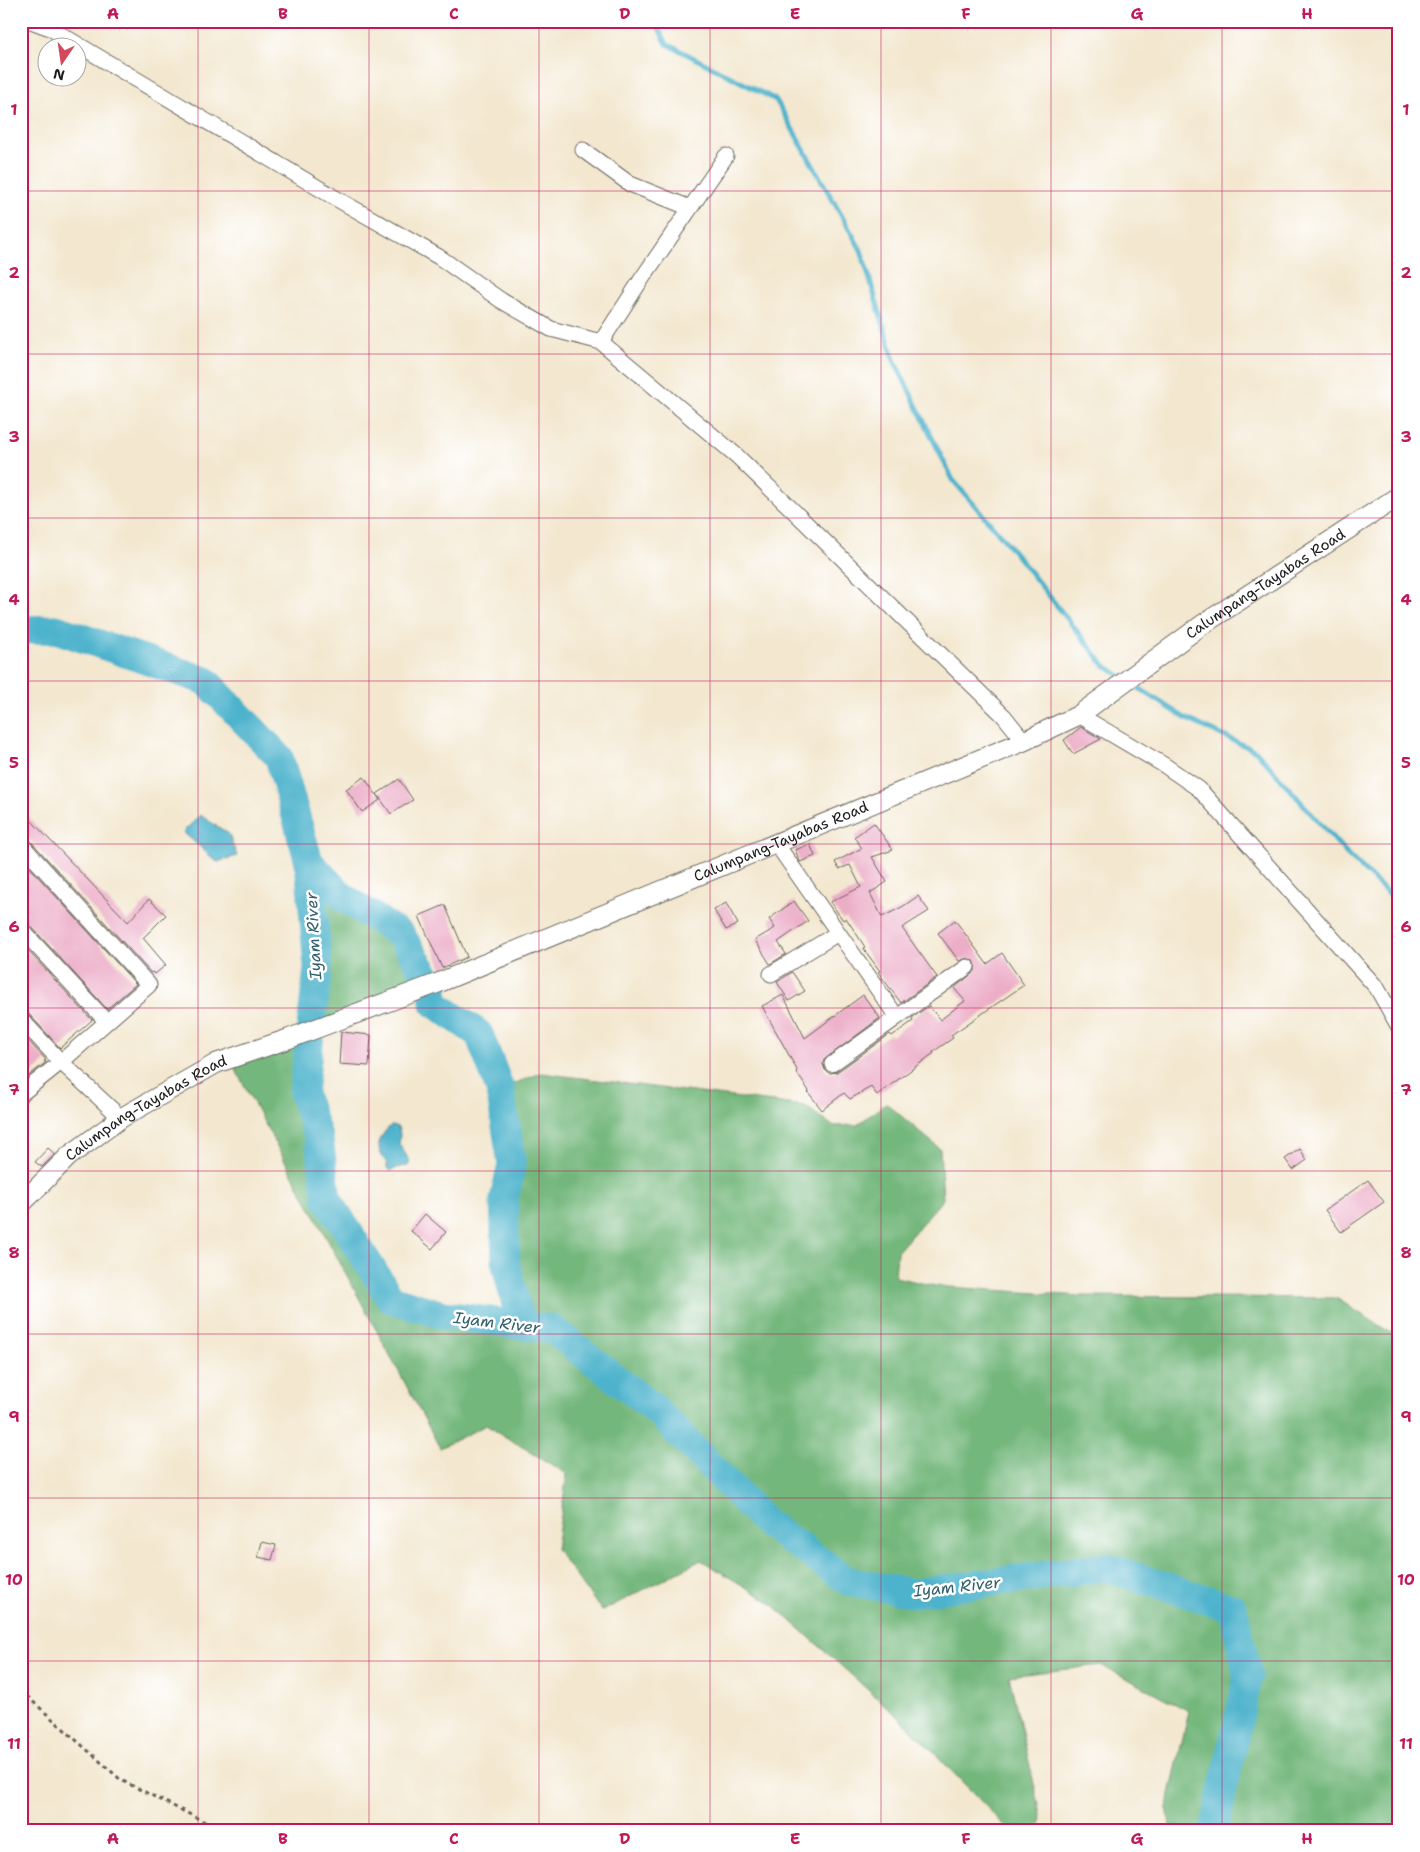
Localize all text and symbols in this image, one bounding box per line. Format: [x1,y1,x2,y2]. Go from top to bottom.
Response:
text: A [107,3,119,24]
text: B [278,3,288,24]
text: C [449,3,459,24]
text: D [619,3,631,24]
text: E [790,3,800,24]
text: F [961,3,971,24]
text: G [1131,3,1144,24]
text: H [1301,3,1313,24]
north arrow [38,38,88,88]
text: N [52,65,67,85]
text: 1 [10,99,18,120]
text: 1 [1402,99,1410,120]
text: 2 [8,262,20,283]
text: 2 [1400,262,1412,283]
text: 3 [8,426,20,447]
text: 3 [1400,426,1412,447]
street label: Calumpang-Tayabas Road [1182,524,1350,644]
text: 4 [8,589,20,610]
text: 4 [1400,589,1412,610]
text: 5 [9,752,19,773]
text: 5 [1401,752,1411,773]
street label: Calumpang-Tayabas Road [691,796,872,886]
water label: Iyam River [301,891,326,981]
text: 6 [8,916,20,937]
text: 6 [1400,916,1412,937]
street label: Calumpang-Tayabas Road [61,1050,230,1166]
text: 7 [8,1079,20,1100]
text: 7 [1400,1079,1412,1100]
text: 8 [8,1242,20,1263]
text: 8 [1400,1242,1412,1263]
water label: Iyam River [451,1307,542,1338]
text: 9 [8,1406,20,1427]
text: 9 [1400,1406,1412,1427]
text: 10 [5,1569,23,1590]
text: 10 [1397,1569,1415,1590]
water label: Iyam River [911,1571,1002,1602]
text: 11 [7,1733,21,1754]
text: 11 [1399,1733,1413,1754]
text: A [107,1828,119,1849]
text: B [278,1828,288,1849]
text: C [449,1828,459,1849]
text: D [619,1828,631,1849]
text: E [790,1828,800,1849]
text: F [961,1828,971,1849]
text: G [1131,1828,1144,1849]
text: H [1301,1828,1313,1849]

